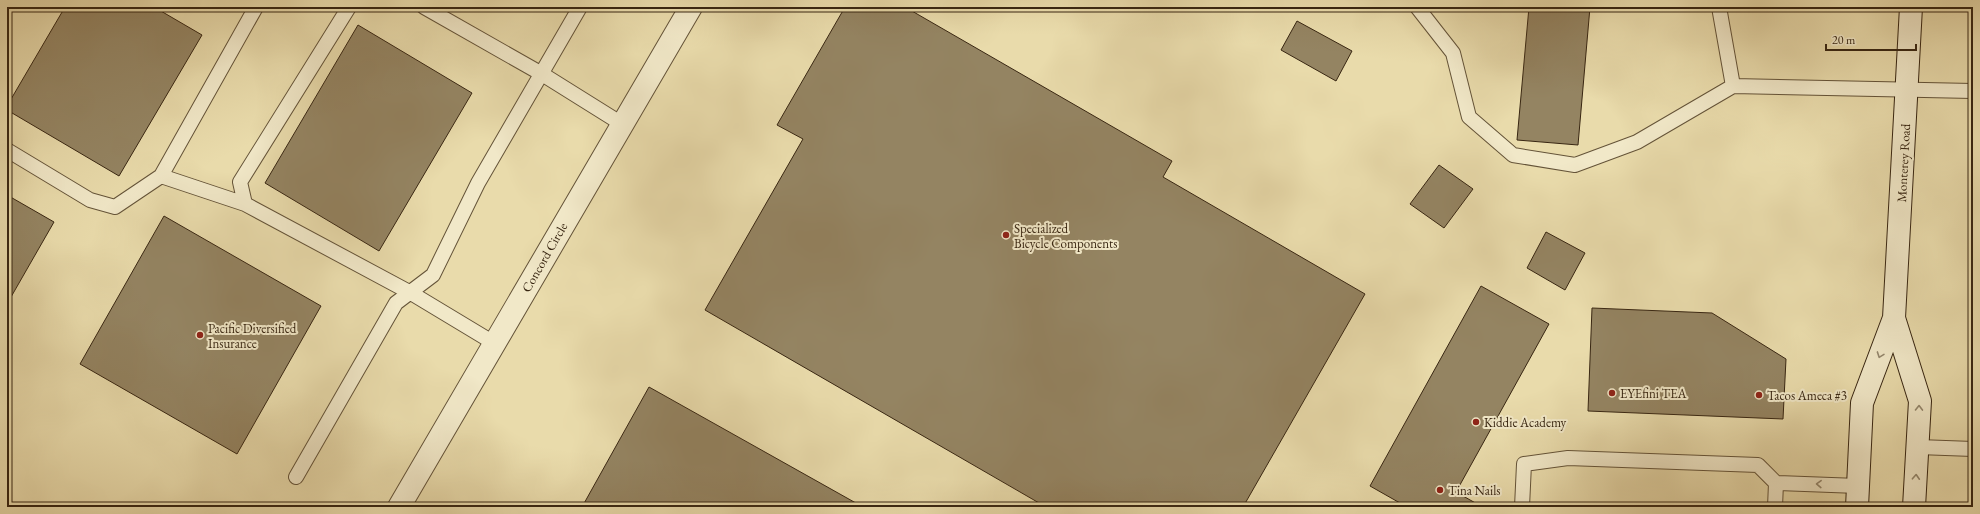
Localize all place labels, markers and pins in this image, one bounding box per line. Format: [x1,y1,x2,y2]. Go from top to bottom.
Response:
place label: Specialized Bicycle Components [1014,220,1117,252]
marker: Specialized Bicycle Components [1001,230,1011,240]
place label: Pacific Diversified Insurance [208,320,297,352]
marker: Pacific Diversified Insurance [195,330,205,340]
place label: EYEfini TEA [1620,385,1688,402]
place label: Tacos Ameca #3 [1767,387,1847,404]
marker: EYEfini TEA [1607,388,1617,398]
marker: Tacos Ameca #3 [1754,390,1764,400]
place label: Kiddie Academy [1484,414,1567,431]
marker: Kiddie Academy [1471,417,1481,427]
place label: Tina Nails [1448,482,1501,499]
marker: Tina Nails [1435,485,1445,495]

